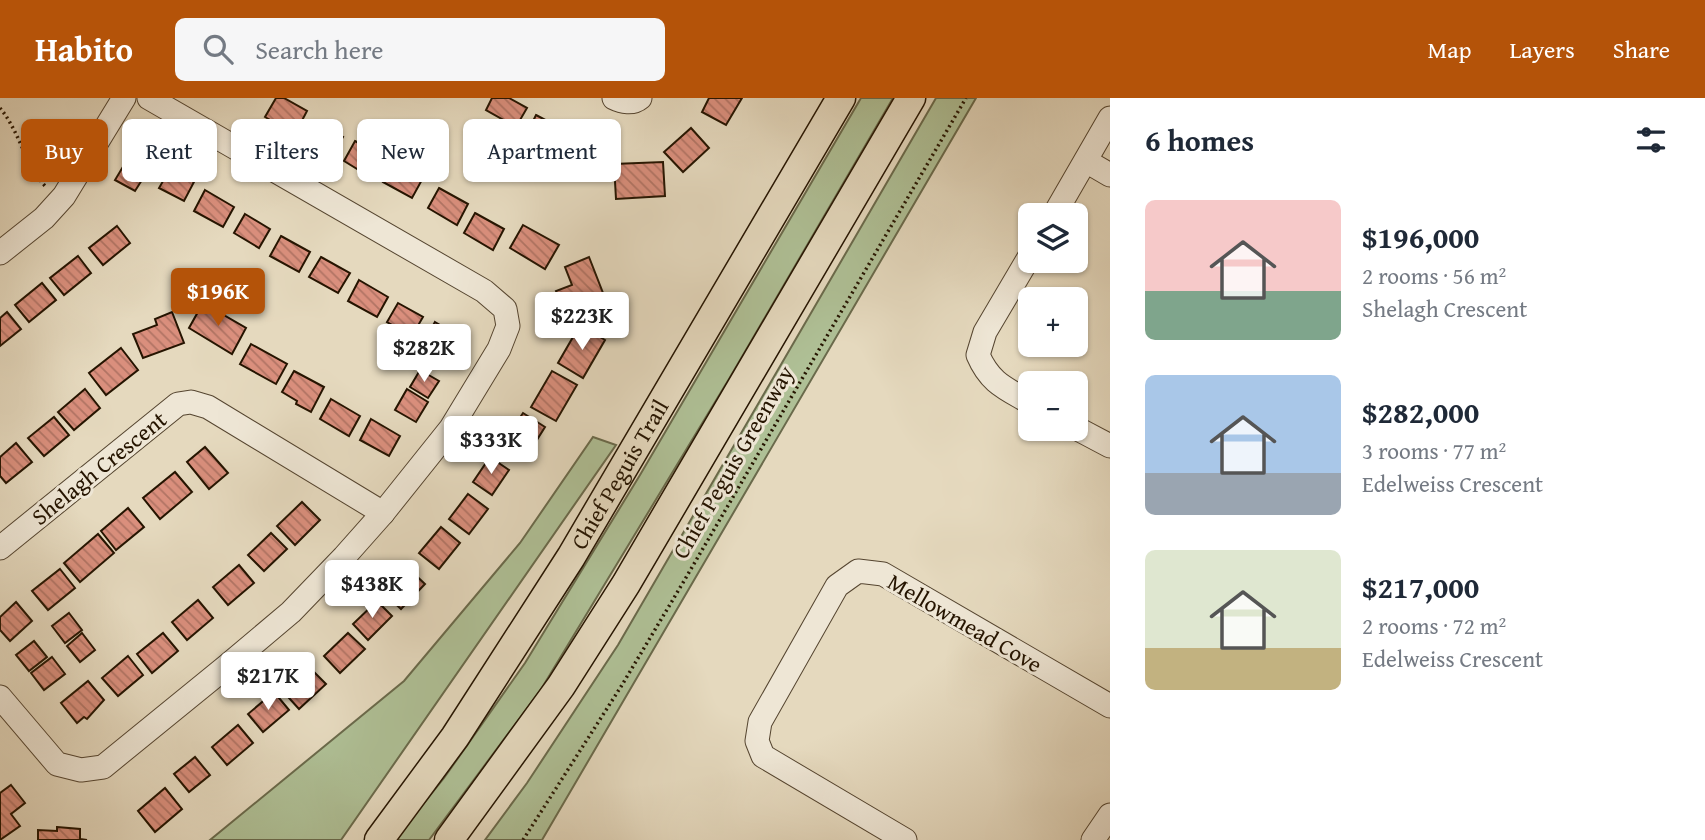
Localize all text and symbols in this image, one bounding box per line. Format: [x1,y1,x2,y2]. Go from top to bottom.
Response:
search box [175,18,665,81]
text: Habito [35,25,133,73]
icon: search [199,30,237,68]
text: Search here [255,30,383,69]
text: Map [1428,32,1471,67]
text: Layers [1509,32,1575,67]
text: Share [1613,32,1670,67]
text: 6 homes [1145,118,1254,162]
chip: Buy [21,119,108,182]
chip: Rent [122,119,217,182]
chip: Filters [231,119,343,182]
chip: New [357,119,449,182]
chip: Apartment [463,119,621,182]
icon: filters [1632,121,1670,159]
map controls [1018,203,1088,441]
button: layers [1018,203,1088,273]
text: $196,000 [1362,215,1479,259]
icon: home [1201,228,1285,312]
text: 2 rooms · 56 m² [1362,259,1506,292]
pin: $196K [169,268,267,328]
text: $196K [187,274,249,307]
button: + [1018,287,1088,357]
pin: $223K [533,292,631,352]
text: Shelagh Crescent [1362,292,1527,325]
text: $223K [551,298,613,331]
pin: $282K [375,324,473,384]
text: $282K [393,330,455,363]
street label: Chief Peguis Greenway [664,359,802,565]
button: − [1018,371,1088,441]
text: $282,000 [1362,390,1479,434]
street label: Chief Peguis Trail [562,393,676,555]
street label: Shelagh Crescent [24,403,173,532]
icon: home [1201,403,1285,487]
pin: $333K [442,416,540,476]
text: $333K [460,422,522,455]
text: 3 rooms · 77 m² [1362,434,1506,467]
text: Edelweiss Crescent [1362,467,1543,500]
pin: $438K [323,560,421,620]
street label: Mellowmead Cove [882,565,1049,680]
text: $217,000 [1362,565,1479,609]
text: $438K [341,566,403,599]
icon: home [1201,578,1285,662]
text: 2 rooms · 72 m² [1362,609,1506,642]
text: Edelweiss Crescent [1362,642,1543,675]
pin: $217K [219,652,317,712]
text: $217K [237,658,299,691]

